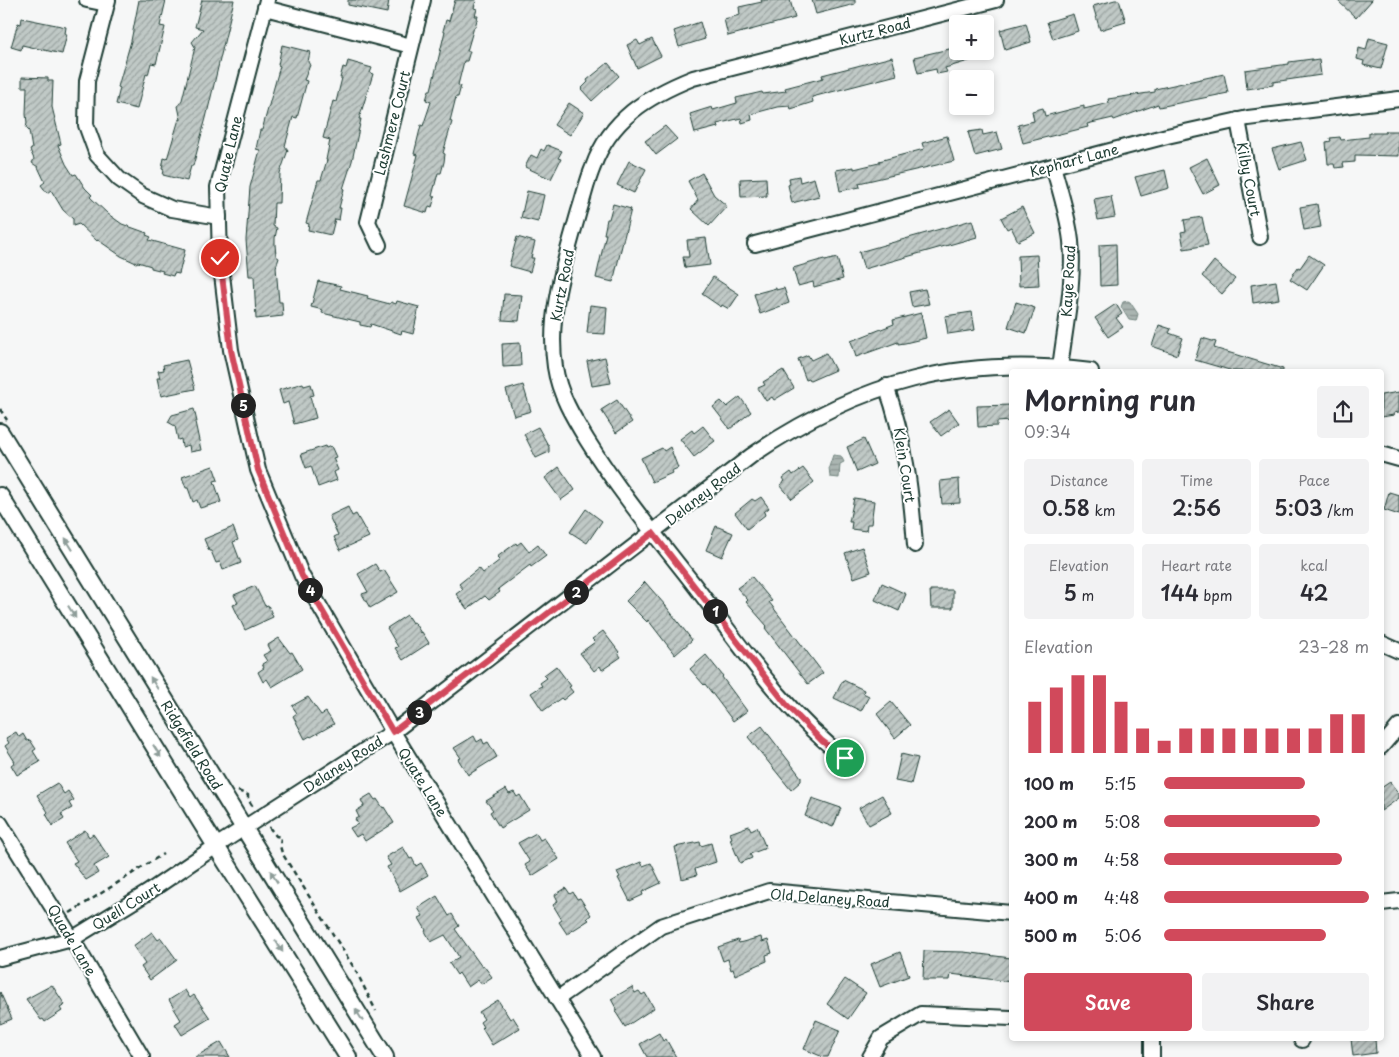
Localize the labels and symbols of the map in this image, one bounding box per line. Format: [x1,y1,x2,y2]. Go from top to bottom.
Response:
street label: Kurtz Road [837,12,913,50]
street label: Lashmere Court [369,68,415,178]
street label: Quate Lane [209,113,247,195]
street label: Kephart Lane [1027,138,1121,182]
street label: Kilby Court [1231,140,1267,218]
pin [199,237,241,279]
street label: Kaye Road [1056,244,1080,318]
street label: Kurtz Road [545,247,579,323]
pin: 5 [230,392,256,418]
street label: Klein Court [889,426,921,504]
street label: Delaney Road [661,458,745,530]
one-way arrow [64,538,73,551]
pin: 4 [298,578,322,602]
pin: 2 [564,580,588,604]
pin: 1 [702,598,728,624]
one-way arrow [67,606,76,619]
one-way arrow [149,676,159,689]
street label: Ridgefield Road [156,696,228,794]
pin: 3 [406,700,432,724]
street label: Delaney Road [299,730,387,798]
pin [824,737,866,779]
street label: Quate Lane [393,743,453,821]
one-way arrow [152,744,161,757]
one-way arrow [269,871,279,884]
street label: Quell Court [88,877,164,935]
street label: Old Delaney Road [769,883,891,913]
street label: Quade Lane [42,900,102,980]
one-way arrow [274,940,283,953]
one-way arrow [355,1009,364,1022]

